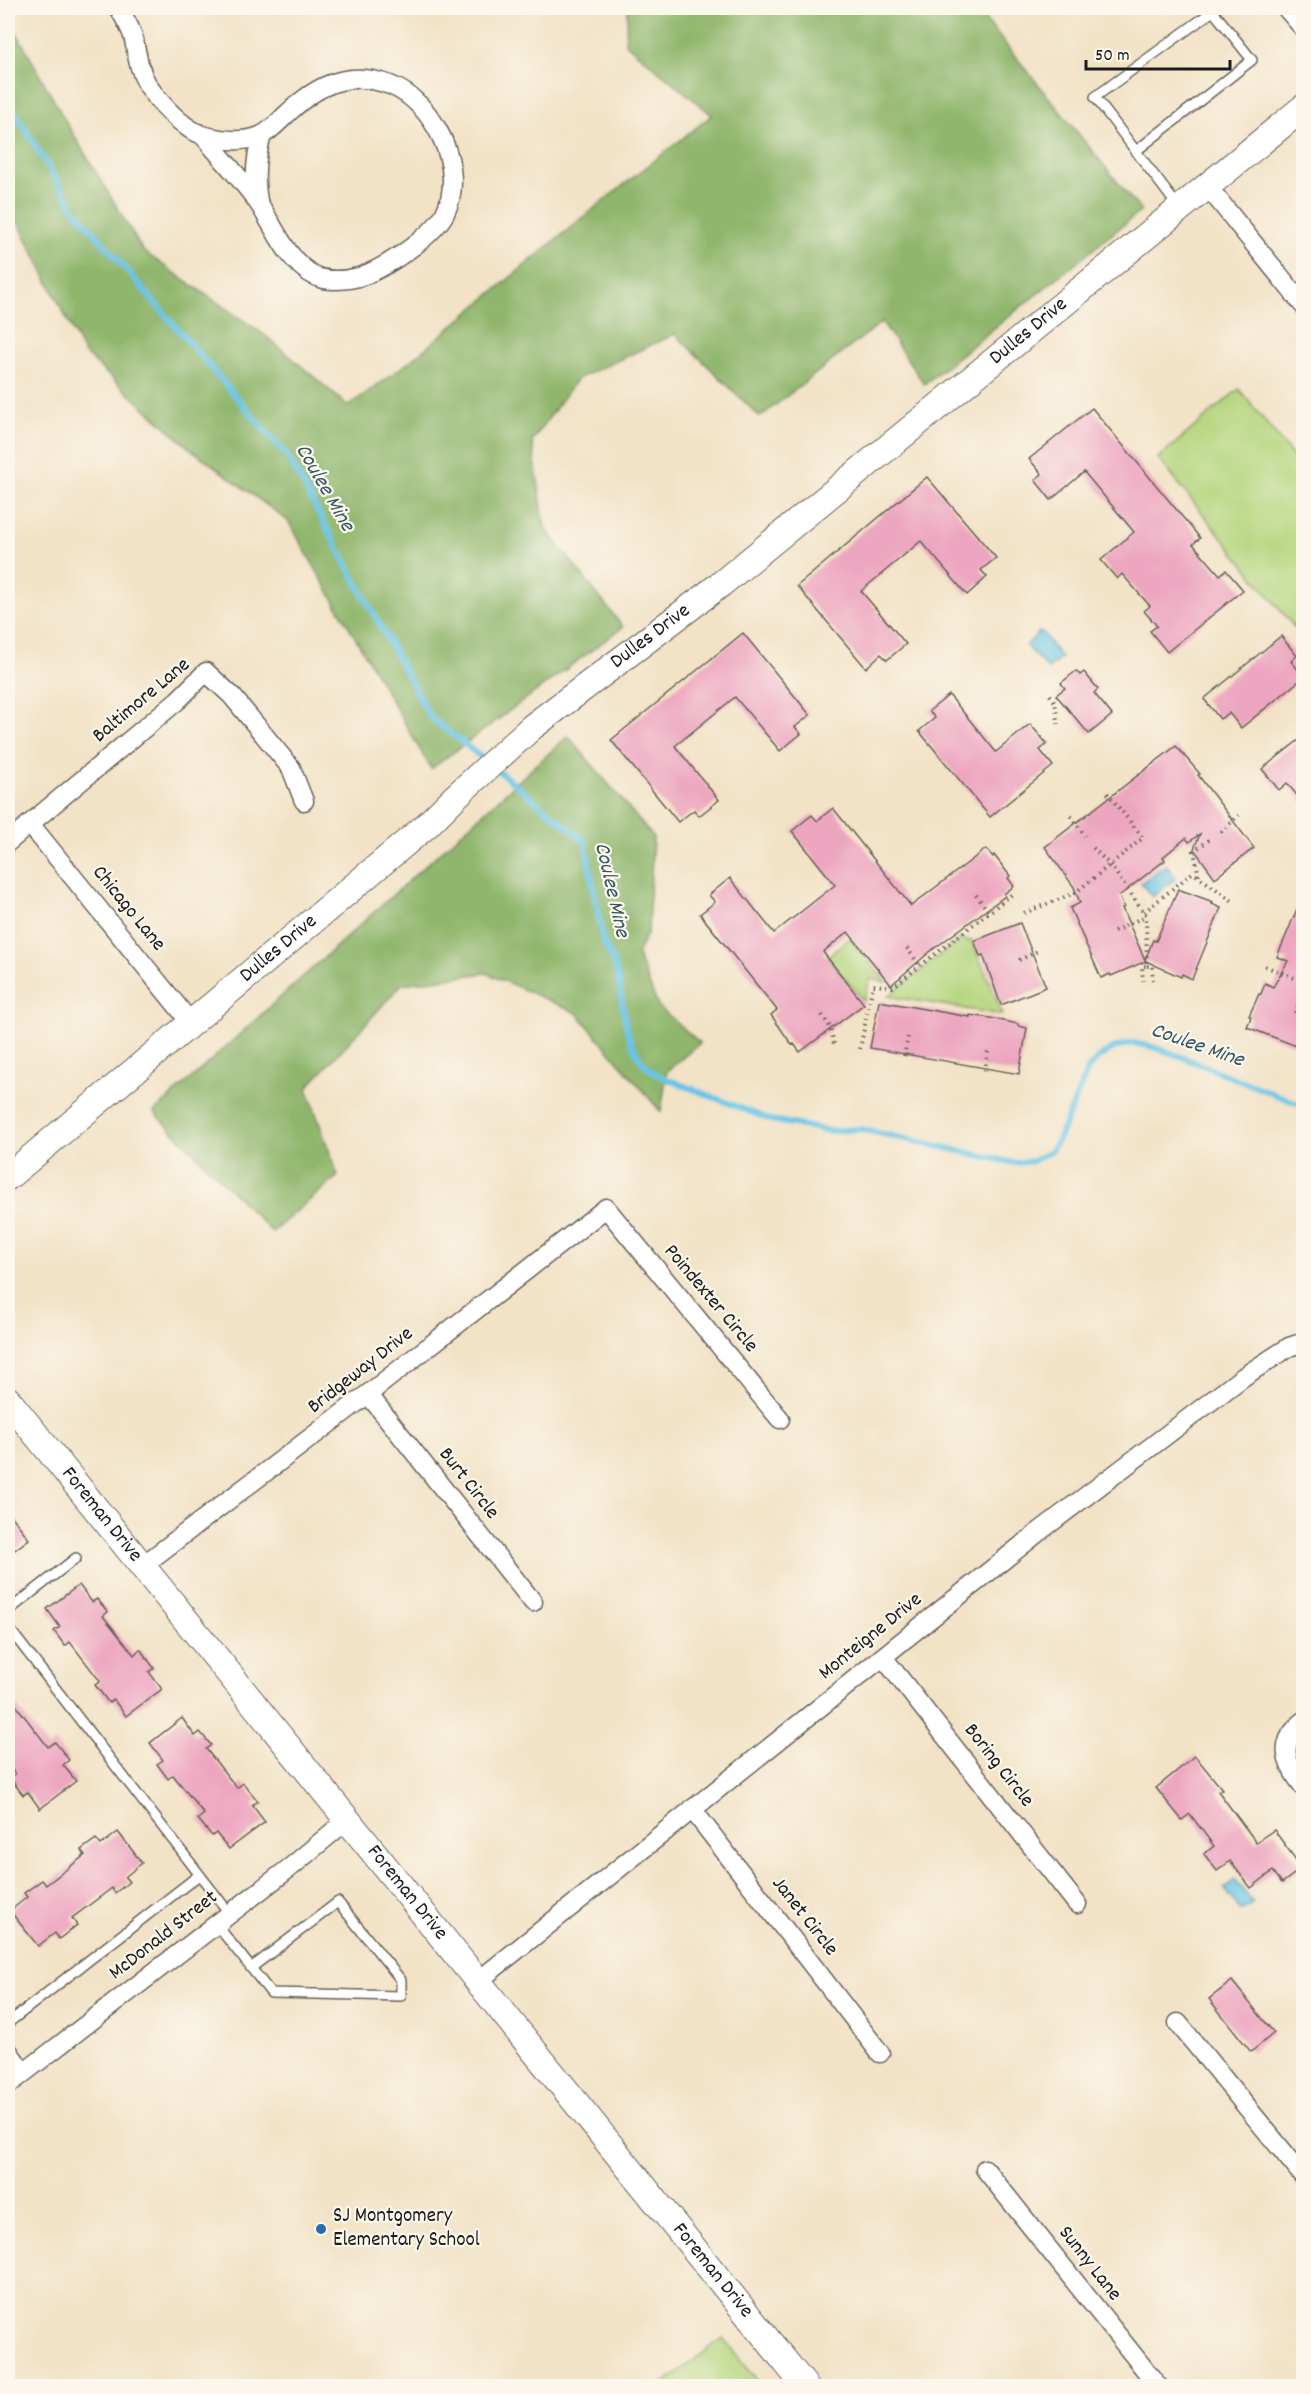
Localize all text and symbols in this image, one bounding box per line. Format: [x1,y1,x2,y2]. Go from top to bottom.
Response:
scale bar [1086,33,1230,71]
text: 50 m [1095,44,1130,69]
street label: Dulles Drive [984,291,1075,373]
water label: Coulee Mine [286,438,362,539]
street label: Dulles Drive [605,597,697,677]
street label: Baltimore Lane [87,651,197,751]
water label: Coulee Mine [585,839,637,942]
street label: Chicago Lane [84,860,172,958]
street label: Dulles Drive [234,908,324,991]
water label: Coulee Mine [1146,1016,1249,1077]
street label: Poindexter Circle [656,1238,764,1360]
street label: Bridgeway Drive [302,1320,420,1422]
street label: Burt Circle [430,1442,506,1526]
street label: Foreman Drive [53,1461,149,1569]
street label: Monteigne Drive [813,1586,929,1688]
street label: Boring Circle [956,1718,1040,1814]
street label: Foreman Drive [359,1839,454,1947]
street label: Janet Circle [763,1871,845,1963]
street label: McDonald Street [103,1884,225,1988]
place label: SJ Montgomery Elementary School [333,2202,480,2256]
street label: Foreman Drive [664,2217,760,2325]
street label: Sunny Lane [1050,2220,1128,2308]
marker: SJ Montgomery Elementary School [314,2222,328,2236]

